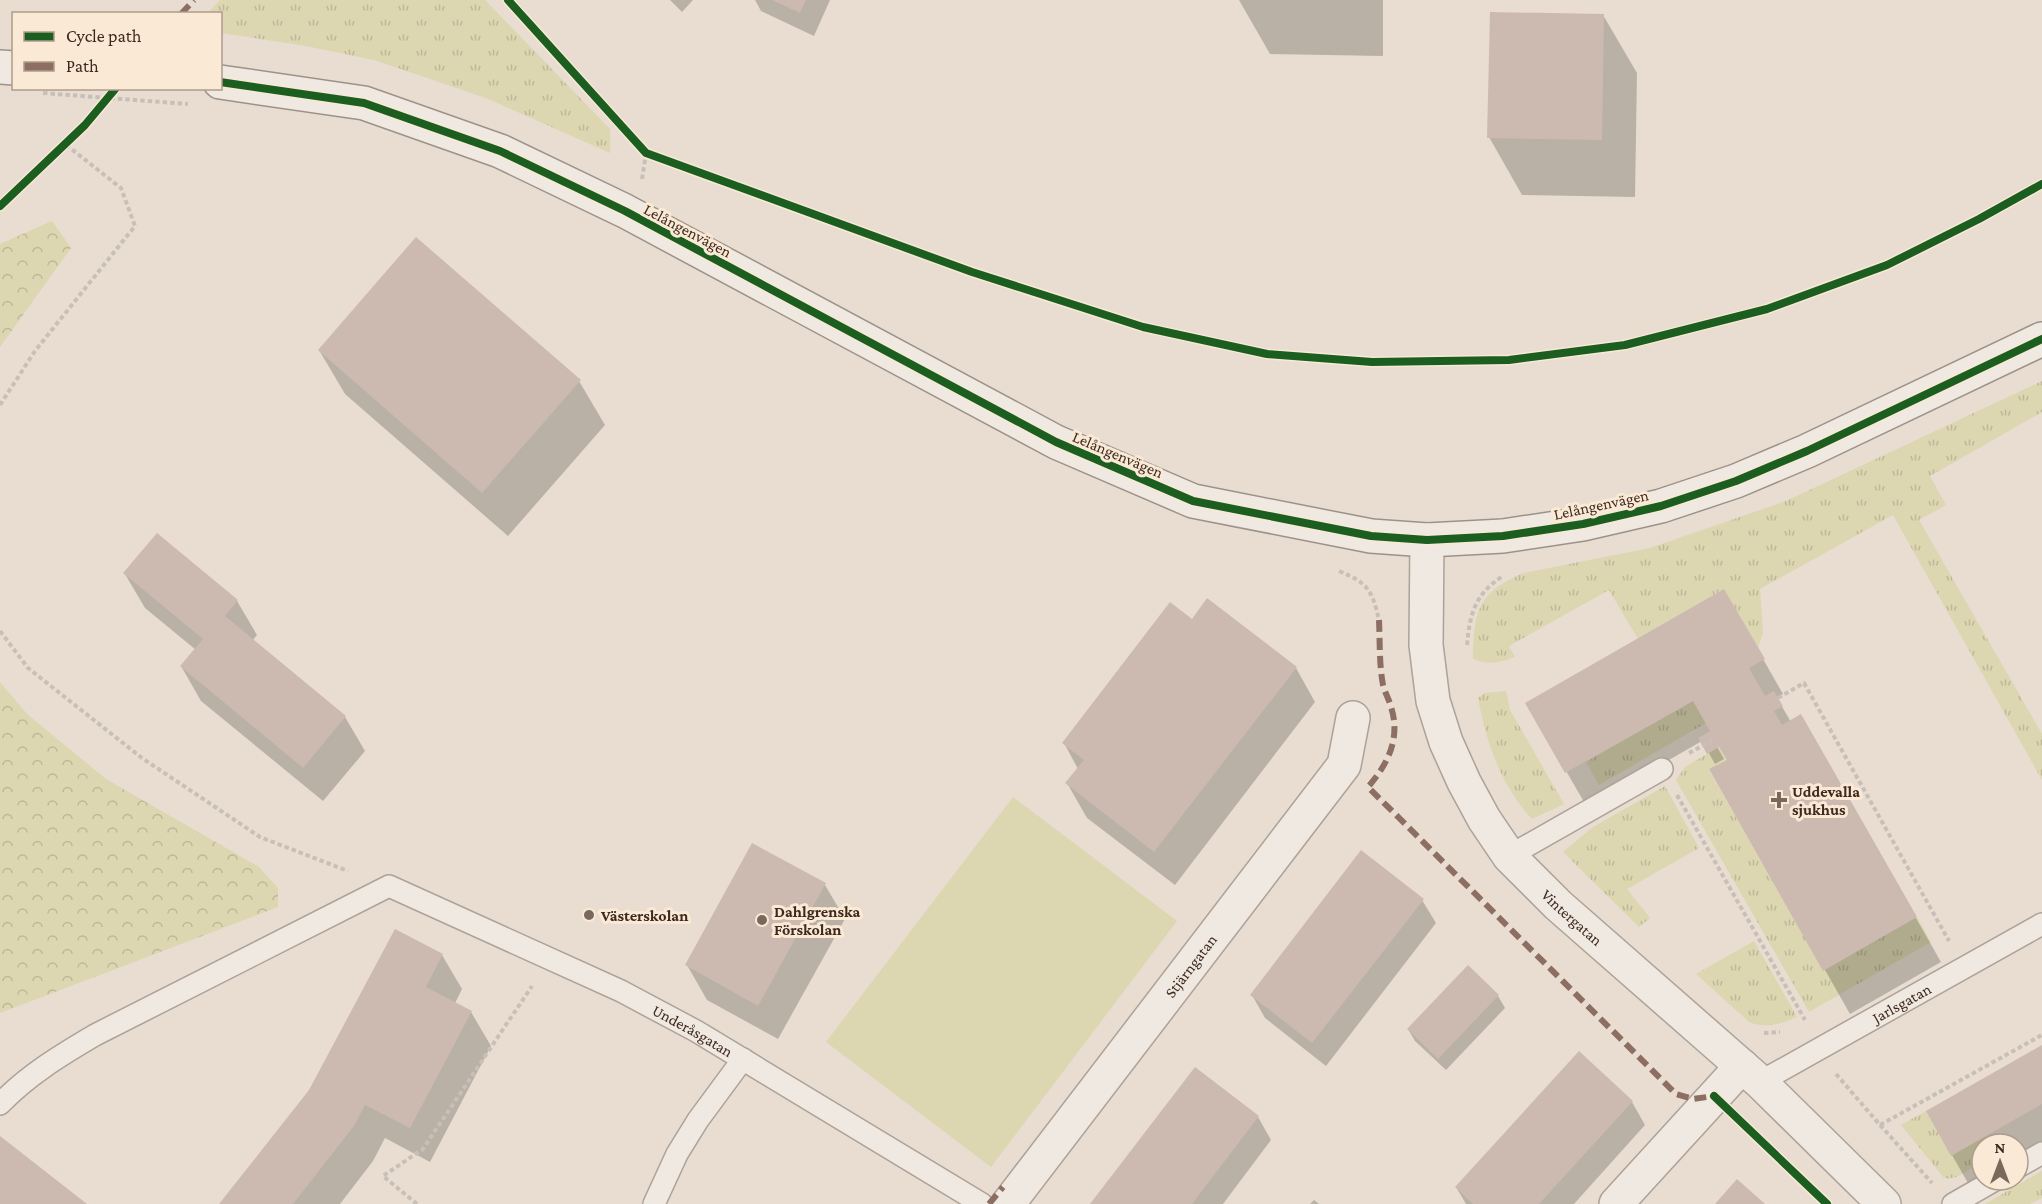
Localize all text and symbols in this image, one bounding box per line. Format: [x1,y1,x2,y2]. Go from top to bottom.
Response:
legend [12,12,222,90]
text: Cycle path [66,26,142,46]
text: Path [66,56,99,76]
street label: Lelångenvägen [641,200,735,262]
street label: Lelångenvägen [1070,428,1166,482]
street label: Lelångenvägen [1552,486,1651,524]
place label: Uddevalla sjukhus [1792,783,1860,819]
marker: Uddevalla sjukhus [1770,791,1788,809]
street label: Vintergatan [1538,886,1606,949]
place label: Dahlgrenska Förskolan [774,903,861,938]
place label: Västerskolan [600,907,688,924]
marker: Västerskolan [582,908,596,922]
marker: Dahlgrenska Förskolan [755,913,769,927]
street label: Stjärngatan [1161,931,1220,1001]
street label: Jarlsgatan [1868,980,1934,1028]
street label: Underåsgatan [649,1001,736,1061]
north arrow [1970,1132,2030,1192]
text: N [1995,1139,2006,1156]

